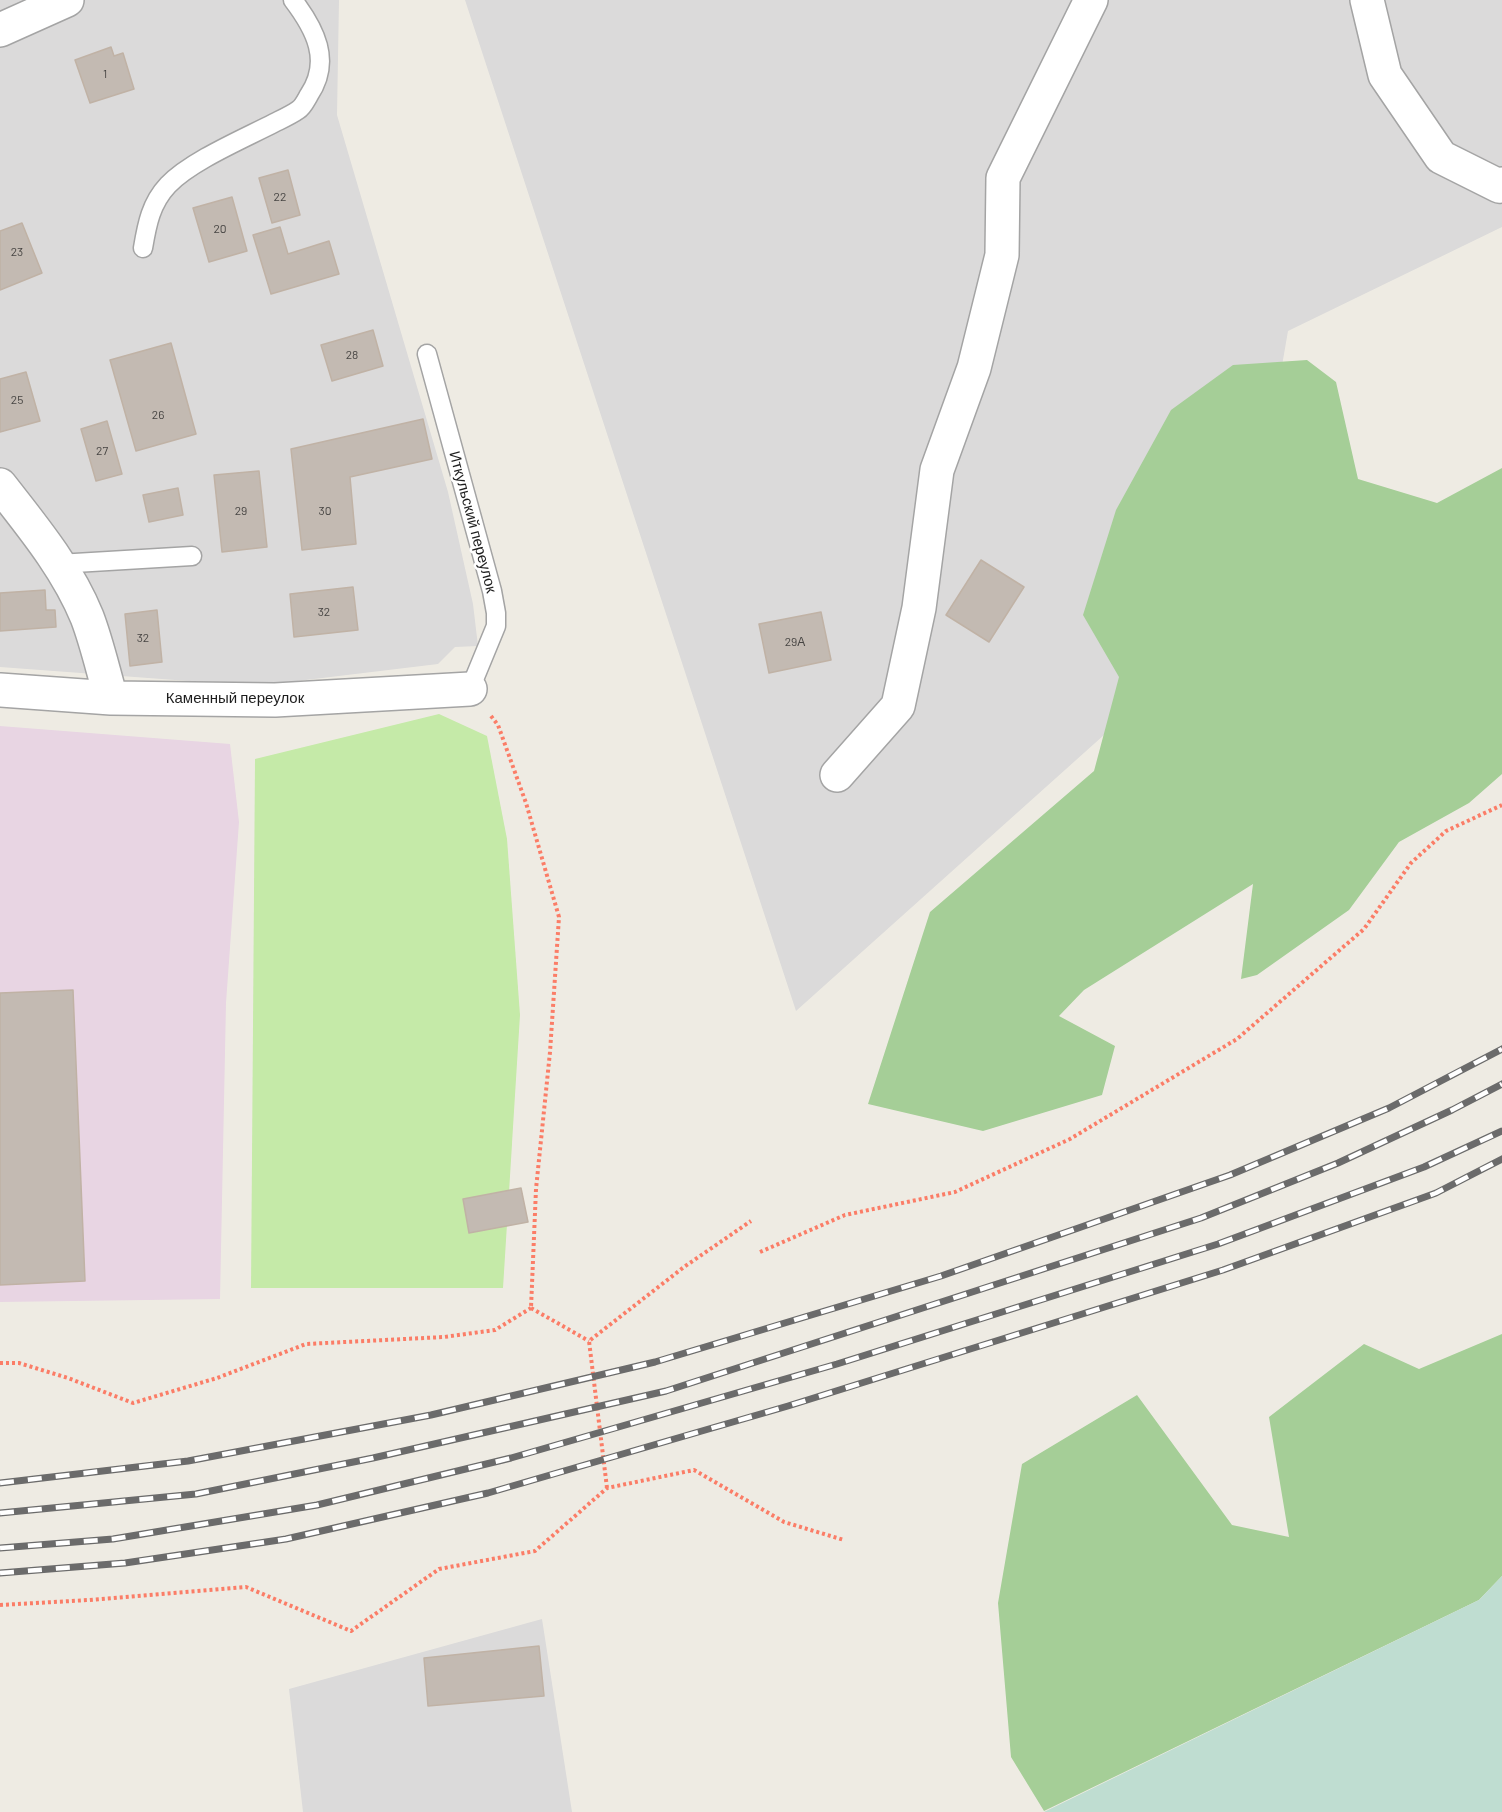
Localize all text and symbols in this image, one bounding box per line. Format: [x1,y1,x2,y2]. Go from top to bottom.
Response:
house number: 1 [103,67,107,81]
house number: 22 [274,190,286,204]
house number: 20 [213,222,227,236]
house number: 23 [11,245,23,259]
house number: 28 [346,348,358,362]
house number: 25 [11,393,23,407]
house number: 26 [152,408,164,422]
house number: 27 [96,444,108,458]
street label: Иткульский переулок [445,449,501,595]
house number: 29 [235,504,247,518]
house number: 30 [319,504,331,518]
house number: 32 [318,605,330,619]
house number: 32 [137,631,149,645]
house number: 29А [785,635,805,649]
street label: Каменный переулок [166,689,304,707]

